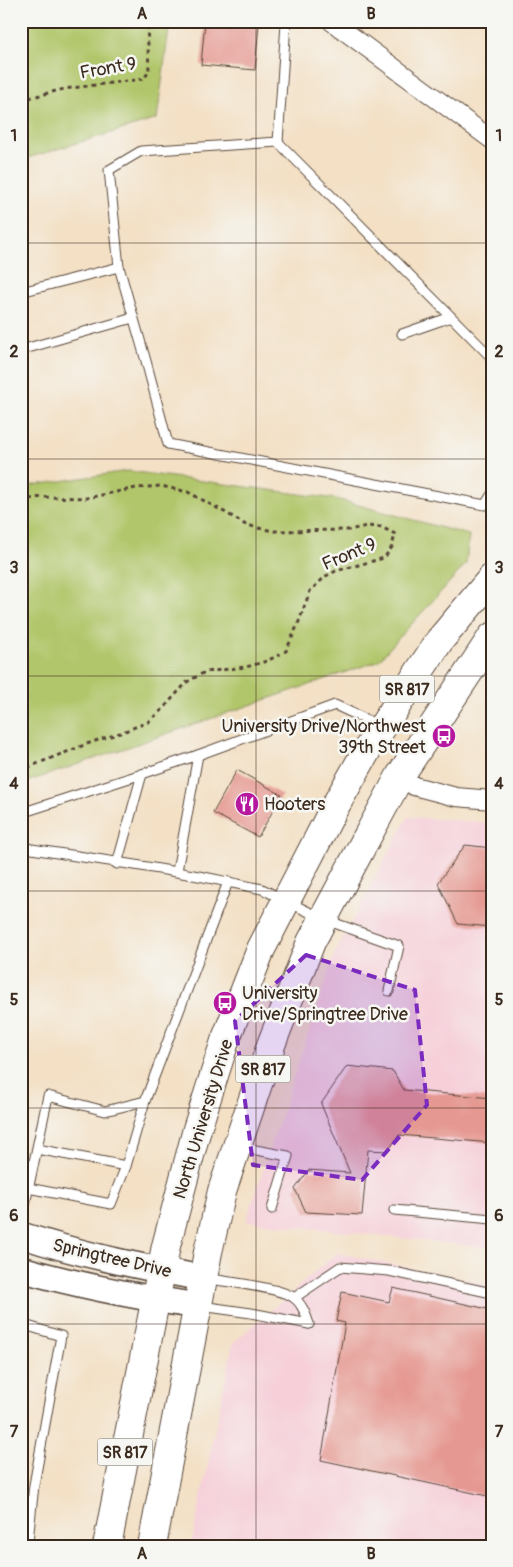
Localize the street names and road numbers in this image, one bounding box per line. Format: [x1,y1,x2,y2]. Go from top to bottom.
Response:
street label: Front 9 [78,52,138,85]
street label: Front 9 [319,533,380,576]
road number: SR 817 [380,676,434,702]
street label: North University Drive [168,1036,239,1202]
road number: SR 817 [236,1056,290,1082]
street label: Springtree Drive [50,1234,174,1283]
road number: SR 817 [98,1438,152,1465]

